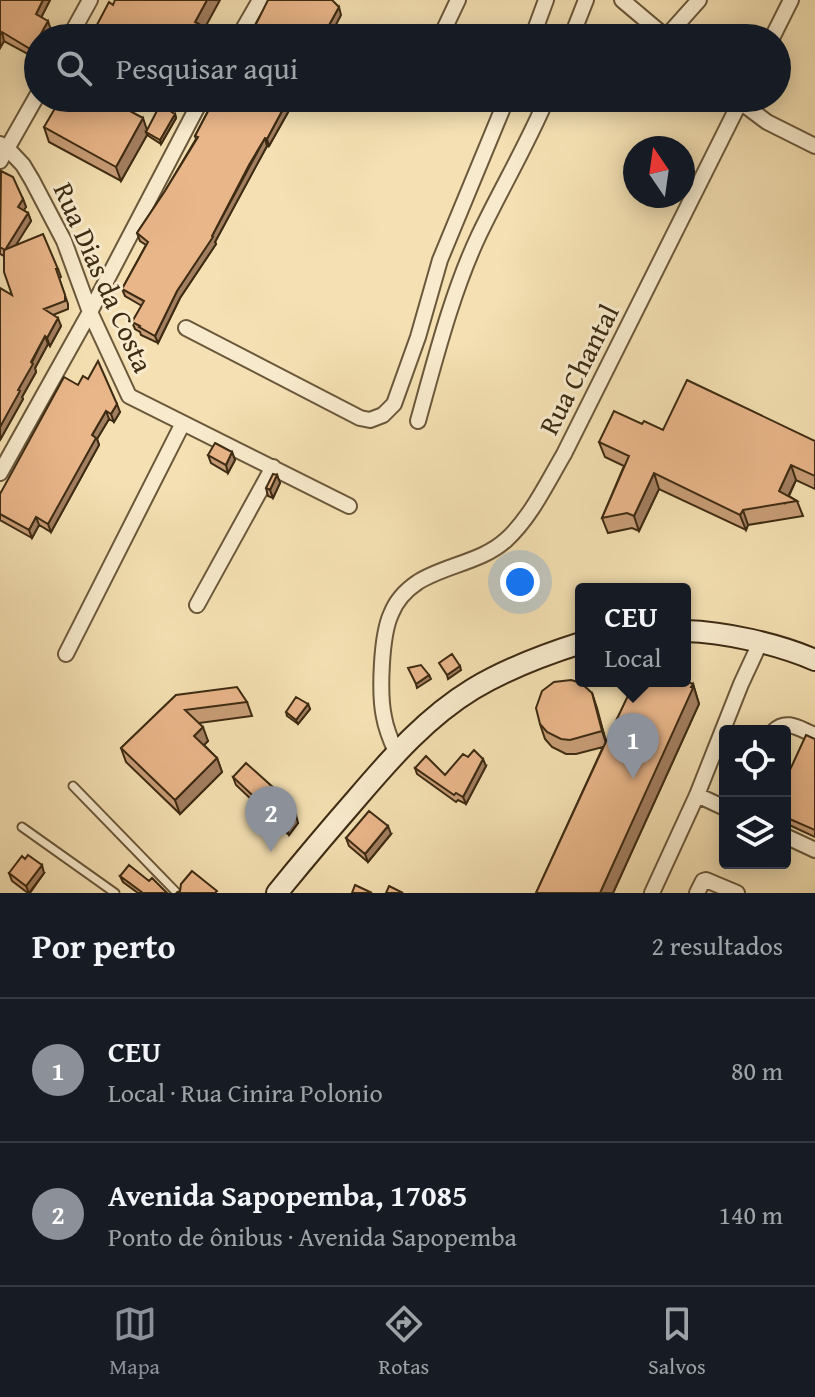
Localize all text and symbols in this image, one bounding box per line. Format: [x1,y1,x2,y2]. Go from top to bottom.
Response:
search box [24,24,791,112]
icon: search [52,46,96,90]
text: Pesquisar aqui [116,46,298,90]
north arrow [623,136,695,208]
street label: Rua Dias da Costa [44,175,165,379]
street label: Rua Chantal [528,297,628,441]
your location [500,562,540,602]
popup [575,583,691,687]
text: CEU [604,594,658,638]
text: Local [604,638,662,677]
pin: 1 [607,713,659,779]
map controls [719,725,791,869]
button: locate [719,725,791,797]
pin: 2 [245,786,297,852]
button: layers [719,797,791,869]
text: Por perto [32,921,176,970]
text: 2 resultados [652,926,783,965]
text: CEU [108,1029,161,1073]
text: 1 [51,1051,65,1090]
text: 80 m [731,1051,783,1090]
text: Local · Rua Cinira Polonio [108,1073,383,1112]
text: Avenida Sapopemba, 17085 [108,1173,468,1217]
text: 2 [51,1195,65,1234]
text: 140 m [718,1195,783,1234]
text: Ponto de ônibus · Avenida Sapopemba [108,1217,517,1256]
tab: Mapa [109,1302,160,1382]
tab: Rotas [379,1302,429,1382]
tab: Salvos [648,1302,706,1382]

